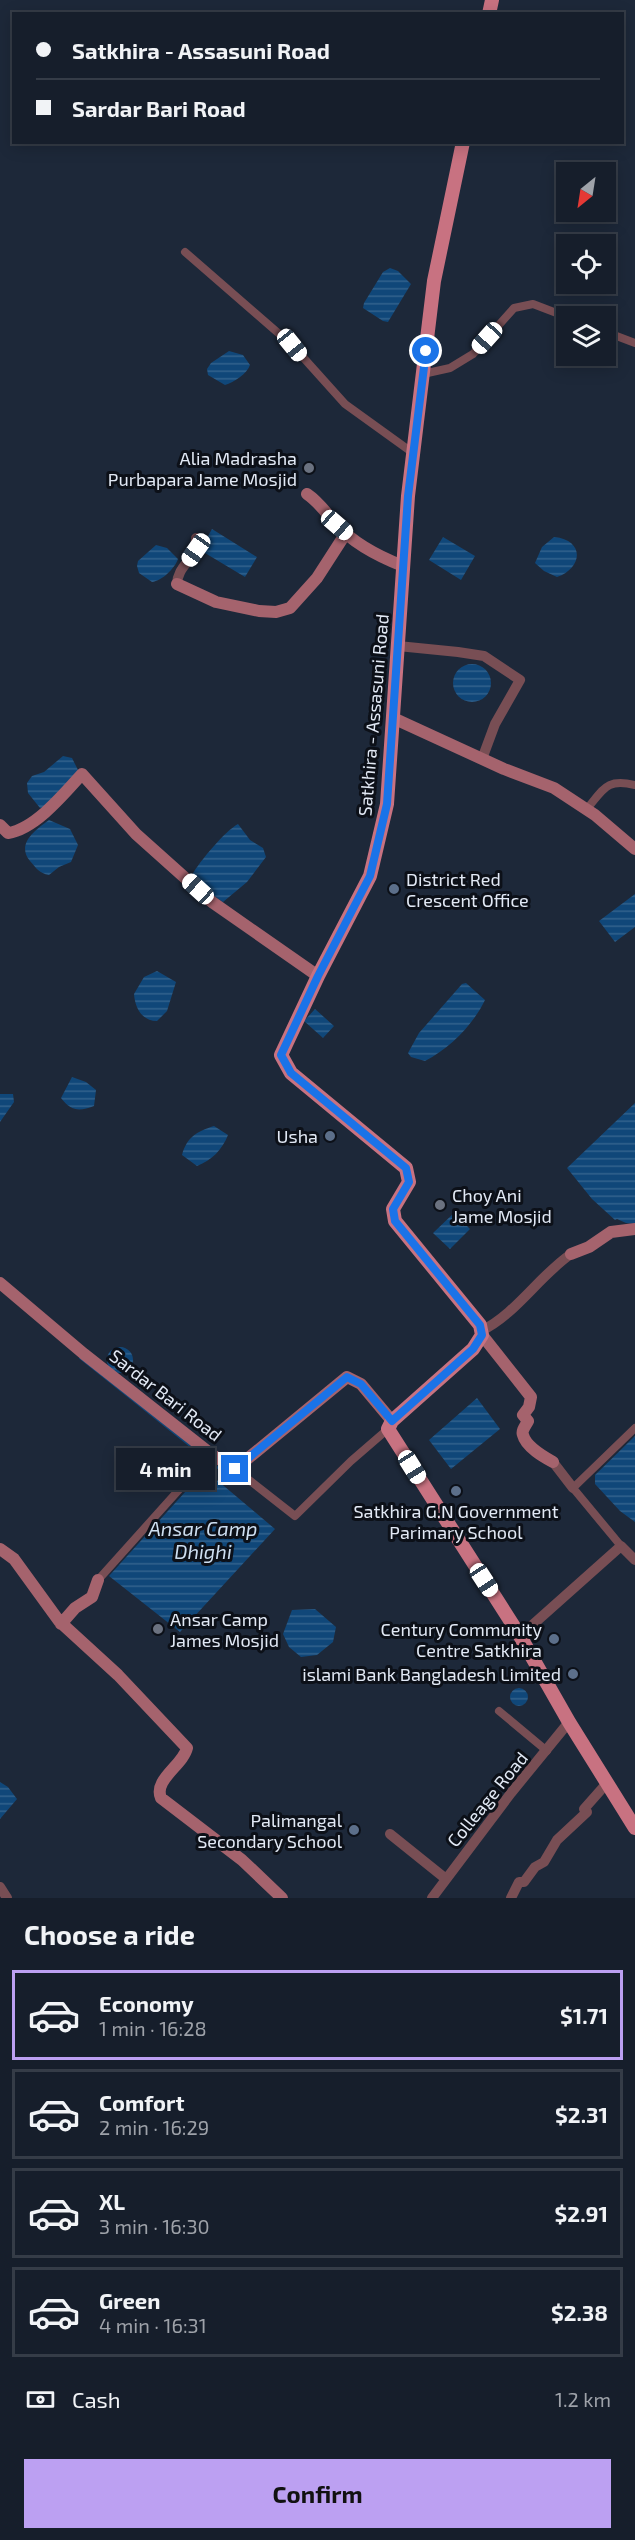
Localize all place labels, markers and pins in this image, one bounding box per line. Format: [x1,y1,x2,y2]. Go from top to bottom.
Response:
place label: Alia Madrasha Purbapara Jame Mosjid [108,447,297,490]
marker: Alia Madrasha Purbapara Jame Mosjid [302,461,316,475]
place label: District Red Crescent Office [406,868,529,911]
marker: District Red Crescent Office [387,882,401,896]
place label: Usha [277,1125,318,1147]
marker: Usha [323,1129,337,1143]
place label: Choy Ani Jame Mosjid [452,1184,552,1227]
marker: Choy Ani Jame Mosjid [433,1198,447,1212]
marker: Satkhira G.N Government Parimary School [449,1484,463,1498]
place label: Satkhira G.N Government Parimary School [353,1500,559,1543]
place label: Ansar Camp James Mosjid [170,1608,279,1651]
place label: Century Community Centre Satkhira [381,1618,542,1661]
marker: Ansar Camp James Mosjid [151,1622,165,1636]
marker: Century Community Centre Satkhira [547,1632,561,1646]
place label: islami Bank Bangladesh Limited [302,1663,561,1685]
marker: islami Bank Bangladesh Limited [566,1667,580,1681]
place label: Palimangal Secondary School [197,1809,343,1852]
marker: Palimangal Secondary School [347,1823,361,1837]

